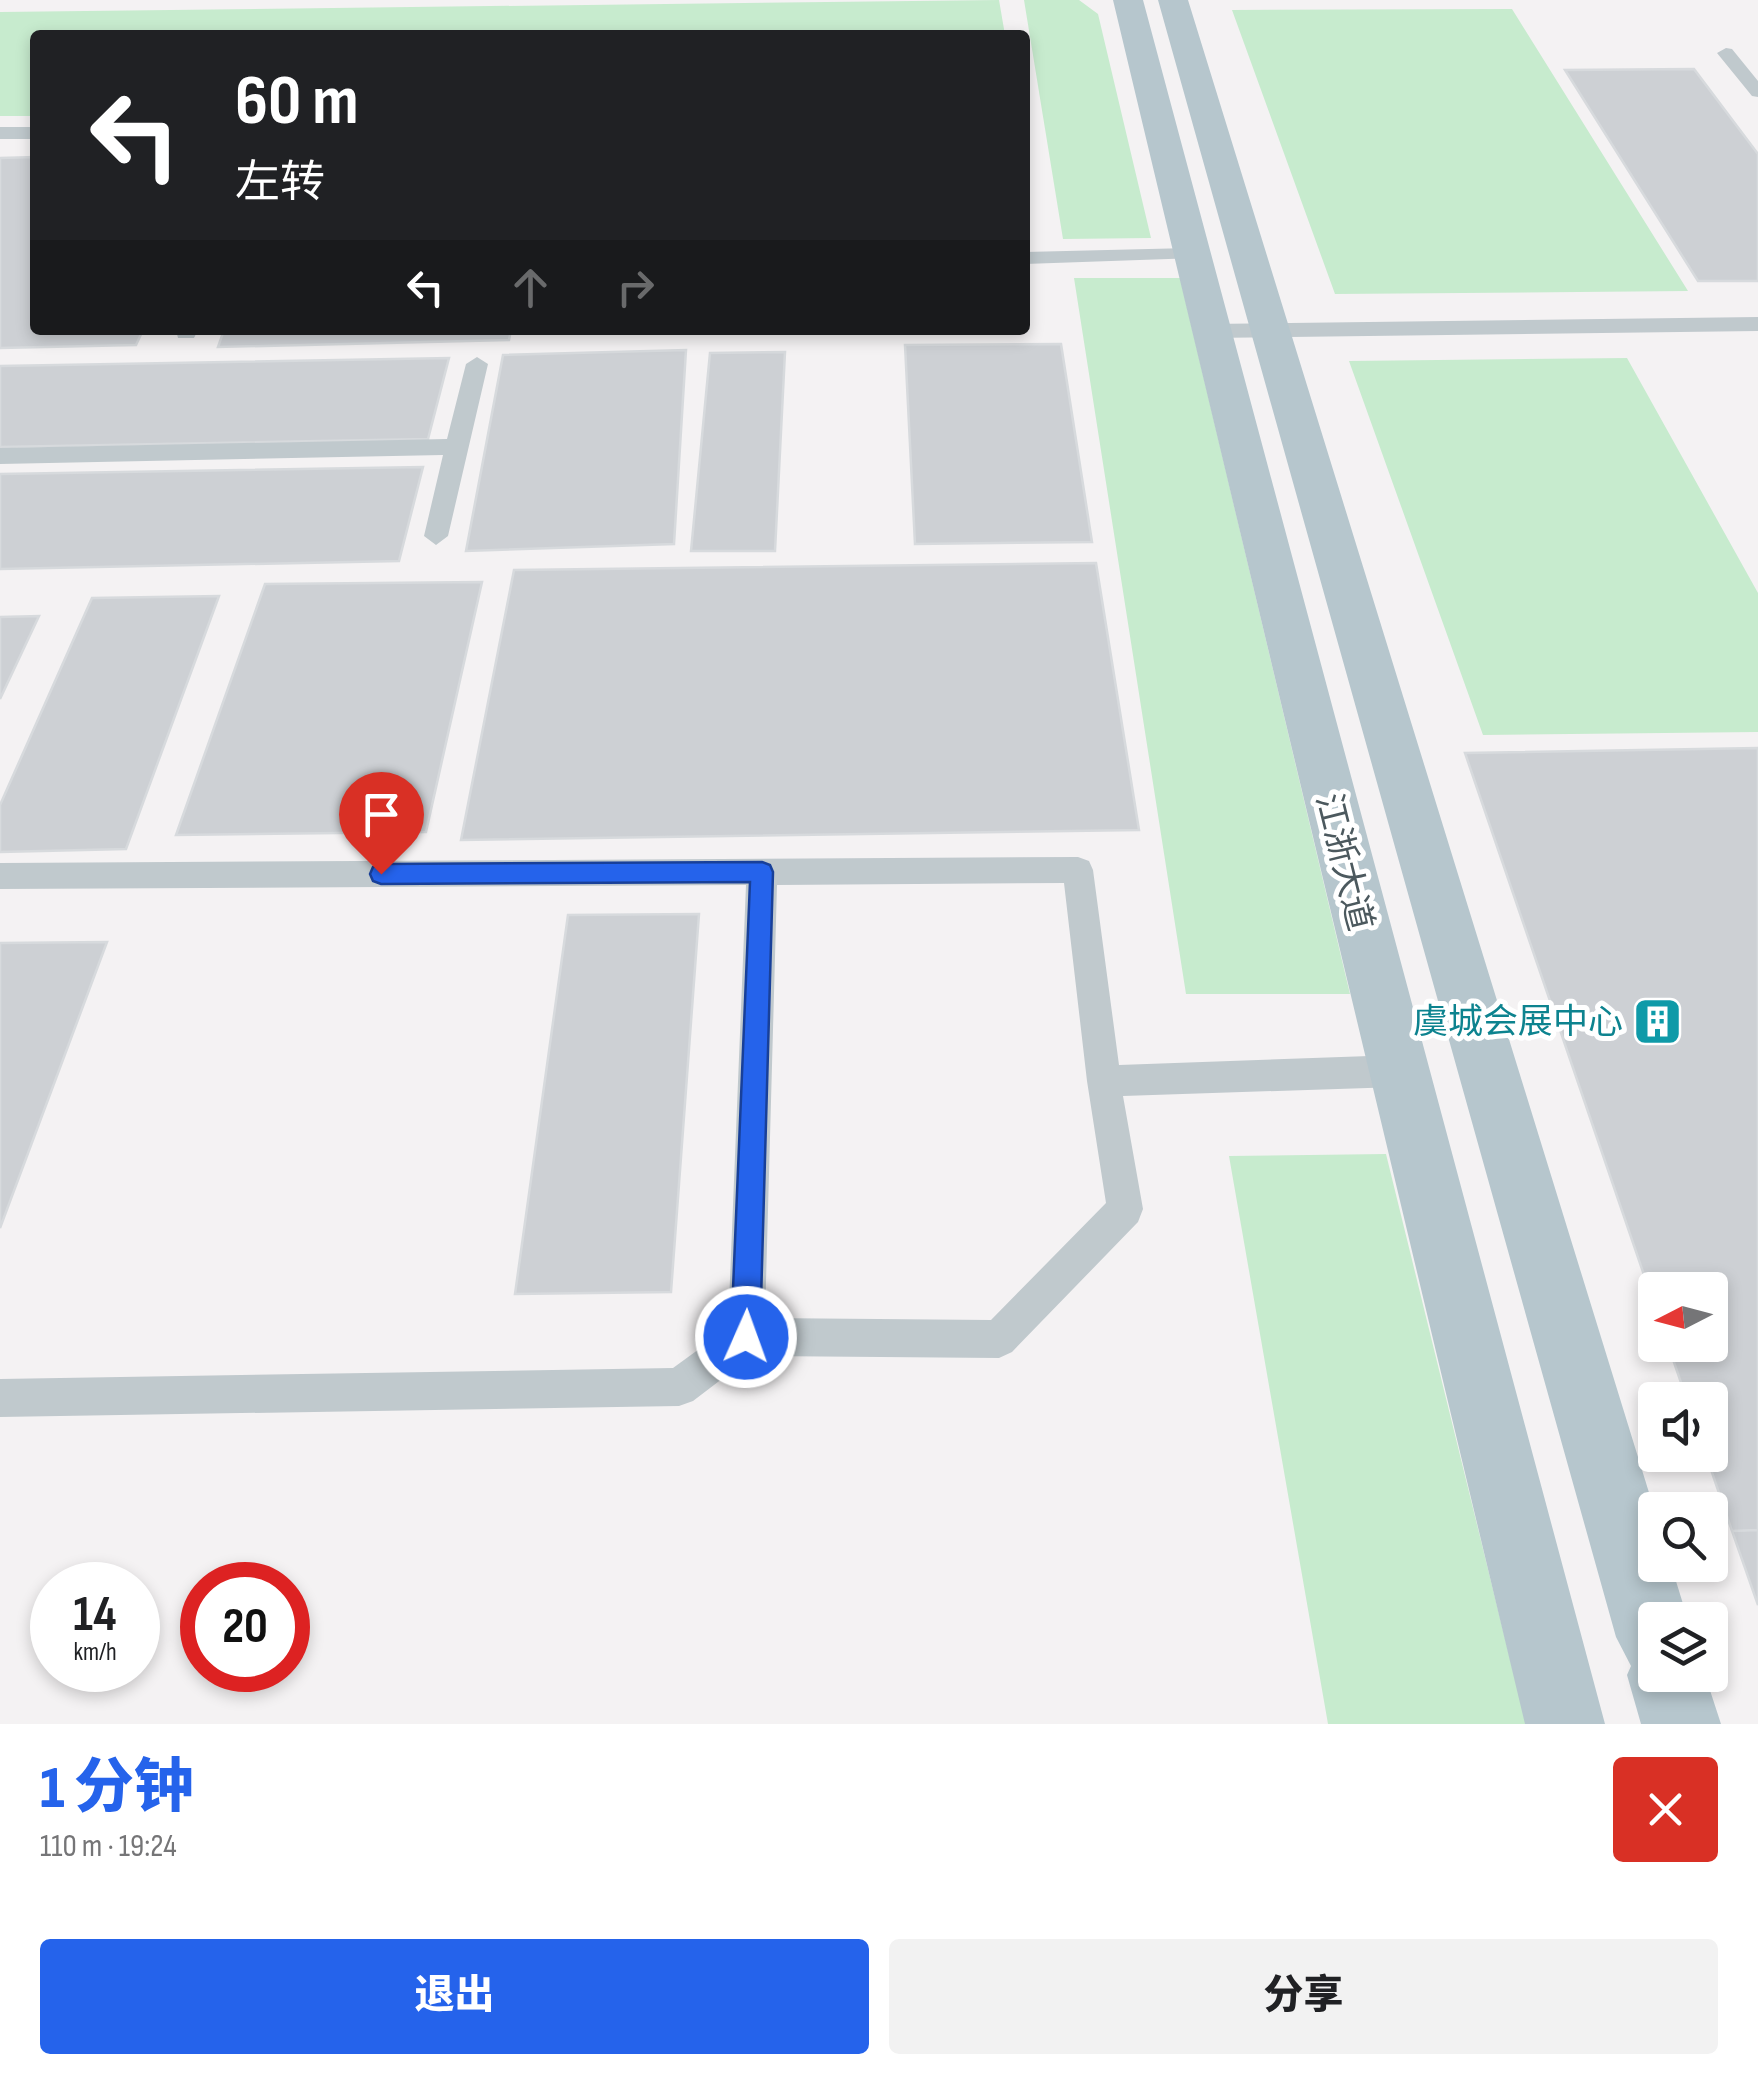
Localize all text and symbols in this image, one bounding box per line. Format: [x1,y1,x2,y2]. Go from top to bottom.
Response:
text: 60 m [235,60,359,144]
icon: left [70,70,200,200]
text: 左转 [235,156,325,211]
icon: left [398,260,453,315]
icon: ahead [503,260,558,315]
icon: right [608,260,663,315]
pin [339,772,424,875]
icon: arrive [354,787,409,842]
street label: 江浙大道 [1306,789,1381,935]
building icon: 虞城会展中心 [1632,995,1684,1047]
place label: 虞城会展中心 [1413,1001,1623,1044]
north arrow [1638,1272,1728,1362]
map controls [1638,1272,1728,1692]
position arrow [694,1285,798,1389]
button: sound [1638,1382,1728,1472]
button: search [1638,1492,1728,1582]
speed limit sign: 20 [180,1562,310,1692]
text: 14 [73,1585,117,1645]
button: layers [1638,1602,1728,1692]
text: km/h [73,1637,117,1668]
text: 1 分钟 [40,1753,194,1825]
button: close [1613,1757,1718,1862]
text: 110 m · 19:24 [40,1827,177,1866]
button: 退出 [40,1939,869,2054]
button: 分享 [889,1939,1718,2054]

